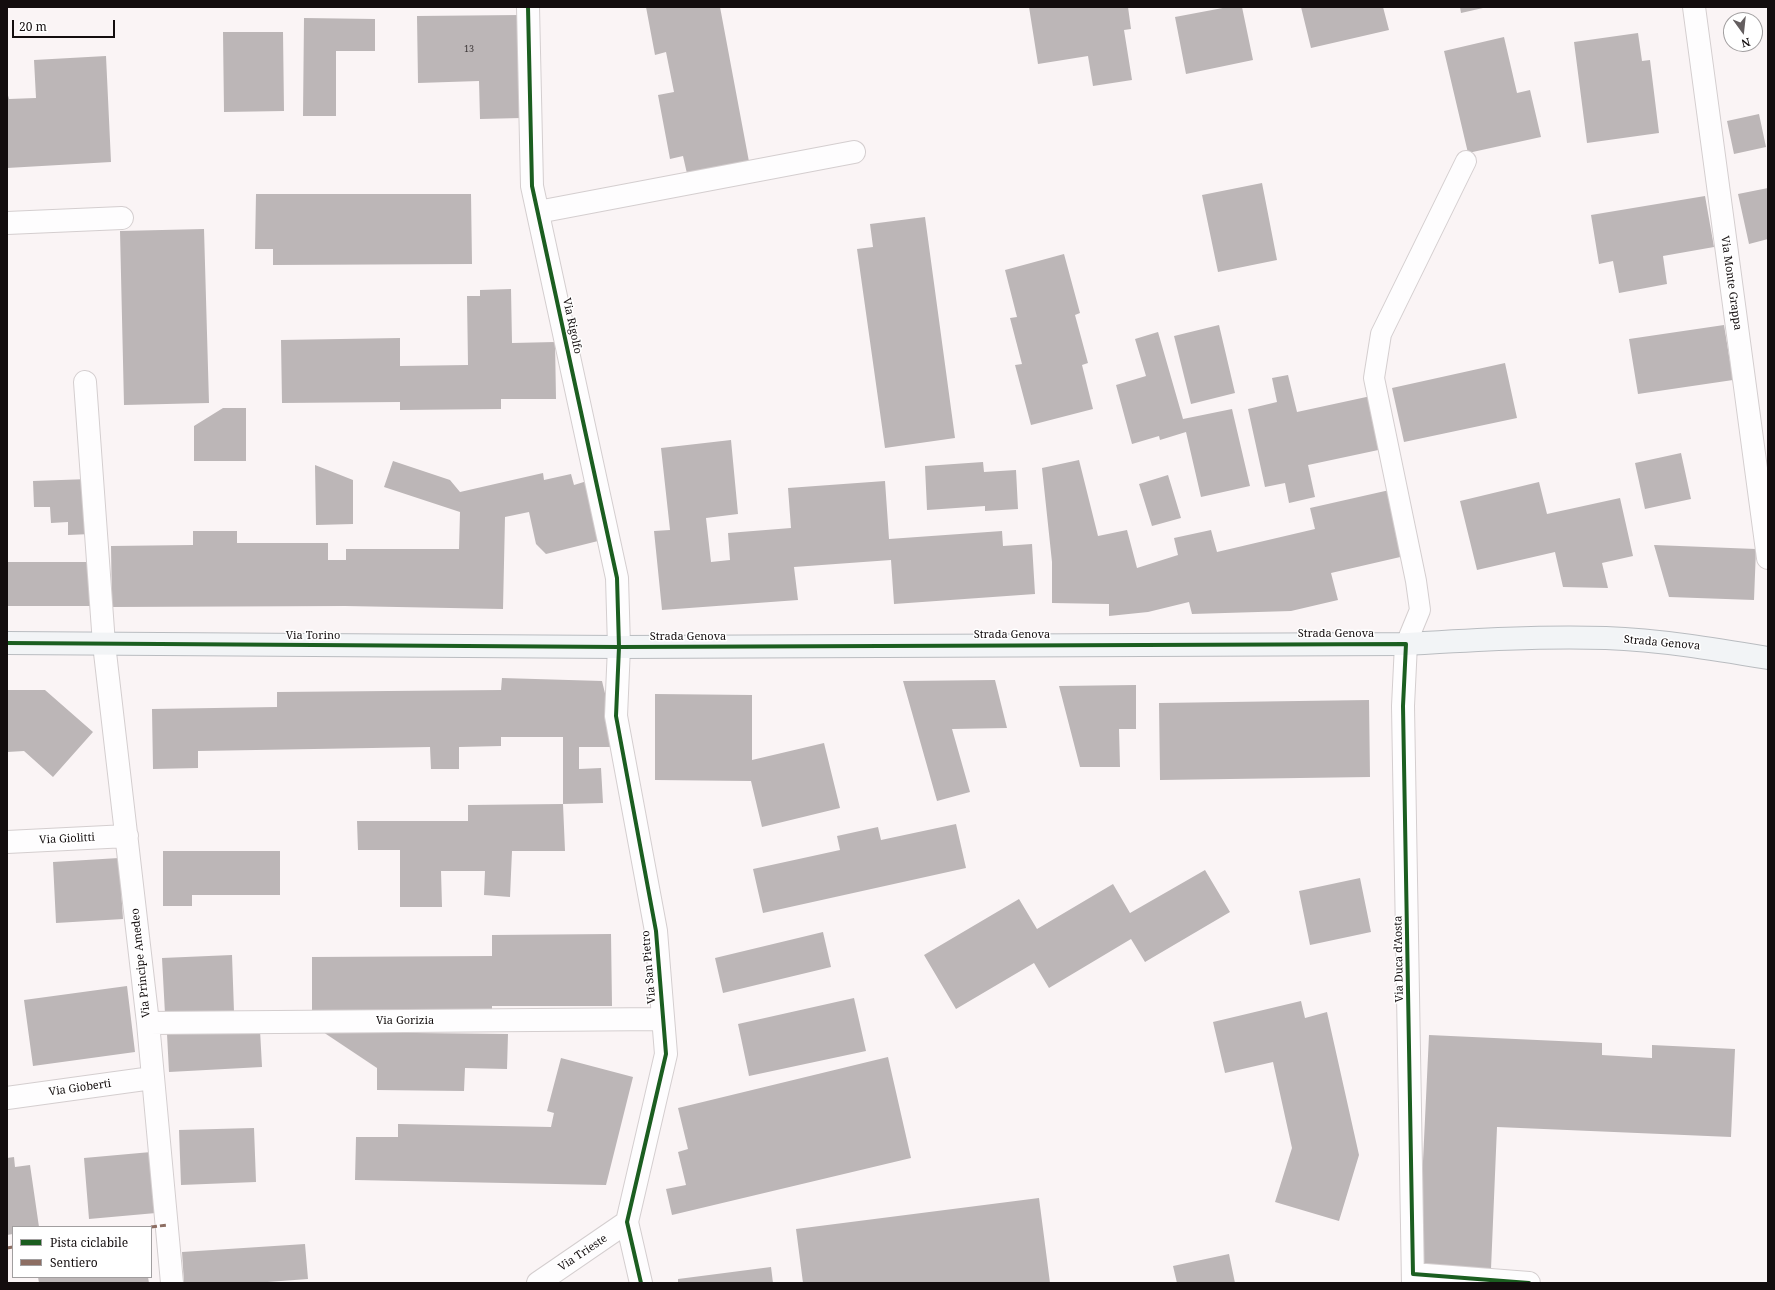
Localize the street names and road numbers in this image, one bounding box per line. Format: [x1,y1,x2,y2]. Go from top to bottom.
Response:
street label: Via Monte Grappa [1718,235,1744,331]
street label: Via Rigolfo [560,297,584,355]
street label: Strada Genova [1298,627,1374,641]
street label: Strada Genova [974,628,1050,642]
street label: Via Torino [286,629,340,643]
street label: Strada Genova [650,630,726,644]
street label: Strada Genova [1623,633,1701,653]
street label: Via Giolitti [39,831,95,847]
street label: Via Principe Amedeo [129,908,153,1018]
street label: Via Duca d'Aosta [1392,916,1406,1002]
street label: Via San Pietro [639,930,659,1004]
street label: Via Gorizia [376,1014,434,1028]
street label: Via Gioberti [48,1077,112,1099]
street label: Via Trieste [556,1232,610,1274]

